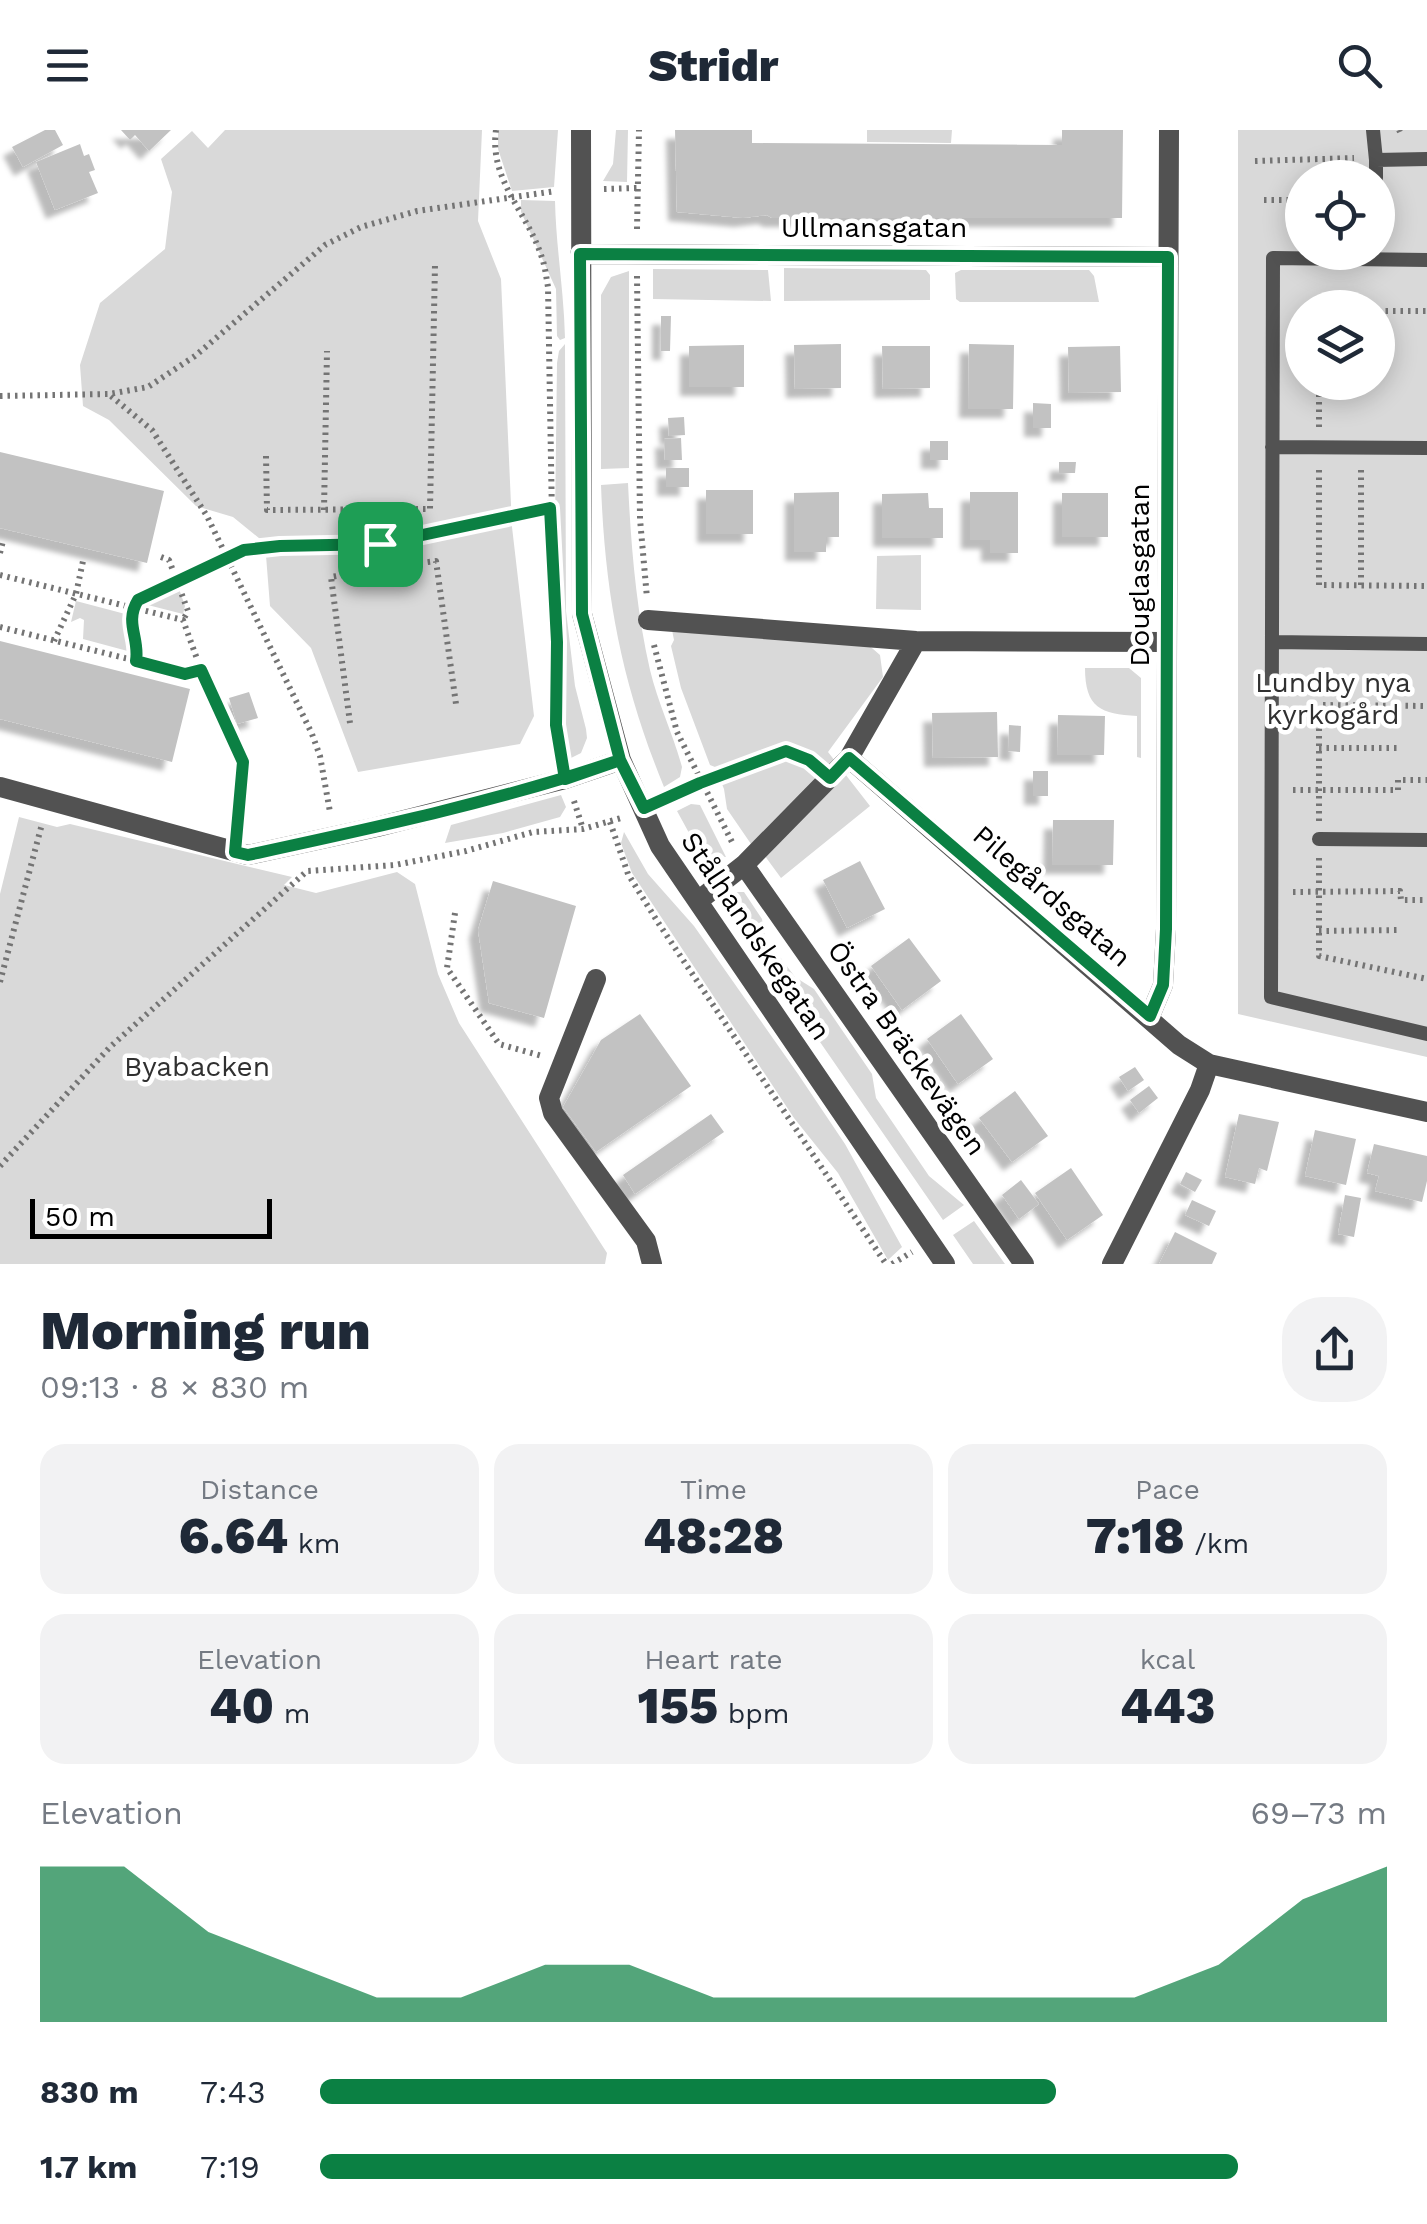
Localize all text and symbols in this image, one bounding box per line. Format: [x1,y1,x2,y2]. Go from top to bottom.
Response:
icon: menu [40,38,95,93]
icon: search [1332,38,1387,93]
text: Stridr [648,39,779,92]
map controls [1285,160,1395,400]
button: locate [1285,160,1395,270]
street label: Ullmansgatan [781,211,967,244]
button: layers [1285,290,1395,400]
street label: Douglasgatan [1123,483,1156,667]
pin [338,502,423,587]
icon: arrive [353,517,408,572]
park label: Lundby nya kyrkogård [1255,666,1411,731]
street label: Pilegårdsgatan [966,818,1138,974]
street label: Stålhandskegatan [674,826,838,1046]
street label: Östra Bräckevägen [821,935,993,1161]
park label: Byabacken [124,1050,270,1083]
scale bar [30,1194,272,1238]
text: 50 m [45,1200,115,1233]
button: share [1282,1297,1387,1402]
text: Morning run [40,1298,371,1362]
text: 09:13 · 8 × 830 m [40,1368,309,1406]
text: Distance [200,1473,319,1506]
text: Time [680,1473,747,1506]
text: Pace [1135,1473,1200,1506]
text: 6.64 [179,1506,288,1565]
text: 48:28 [643,1506,784,1565]
text: 7:18 [1086,1506,1185,1565]
text: km [288,1527,340,1560]
text: /km [1185,1527,1249,1560]
text: Elevation [197,1643,322,1676]
text: Heart rate [644,1643,783,1676]
text: kcal [1140,1643,1195,1676]
text: 40 [209,1676,274,1735]
text: 155 [638,1676,718,1735]
text: 443 [1120,1676,1215,1735]
text: m [274,1697,310,1730]
text: bpm [718,1697,789,1730]
text: Elevation [40,1794,183,1832]
text: 69–73 m [1250,1794,1387,1832]
text: 830 m [40,2073,139,2111]
text: 7:43 [200,2073,266,2111]
text: 1.7 km [40,2148,137,2186]
text: 7:19 [200,2148,260,2186]

